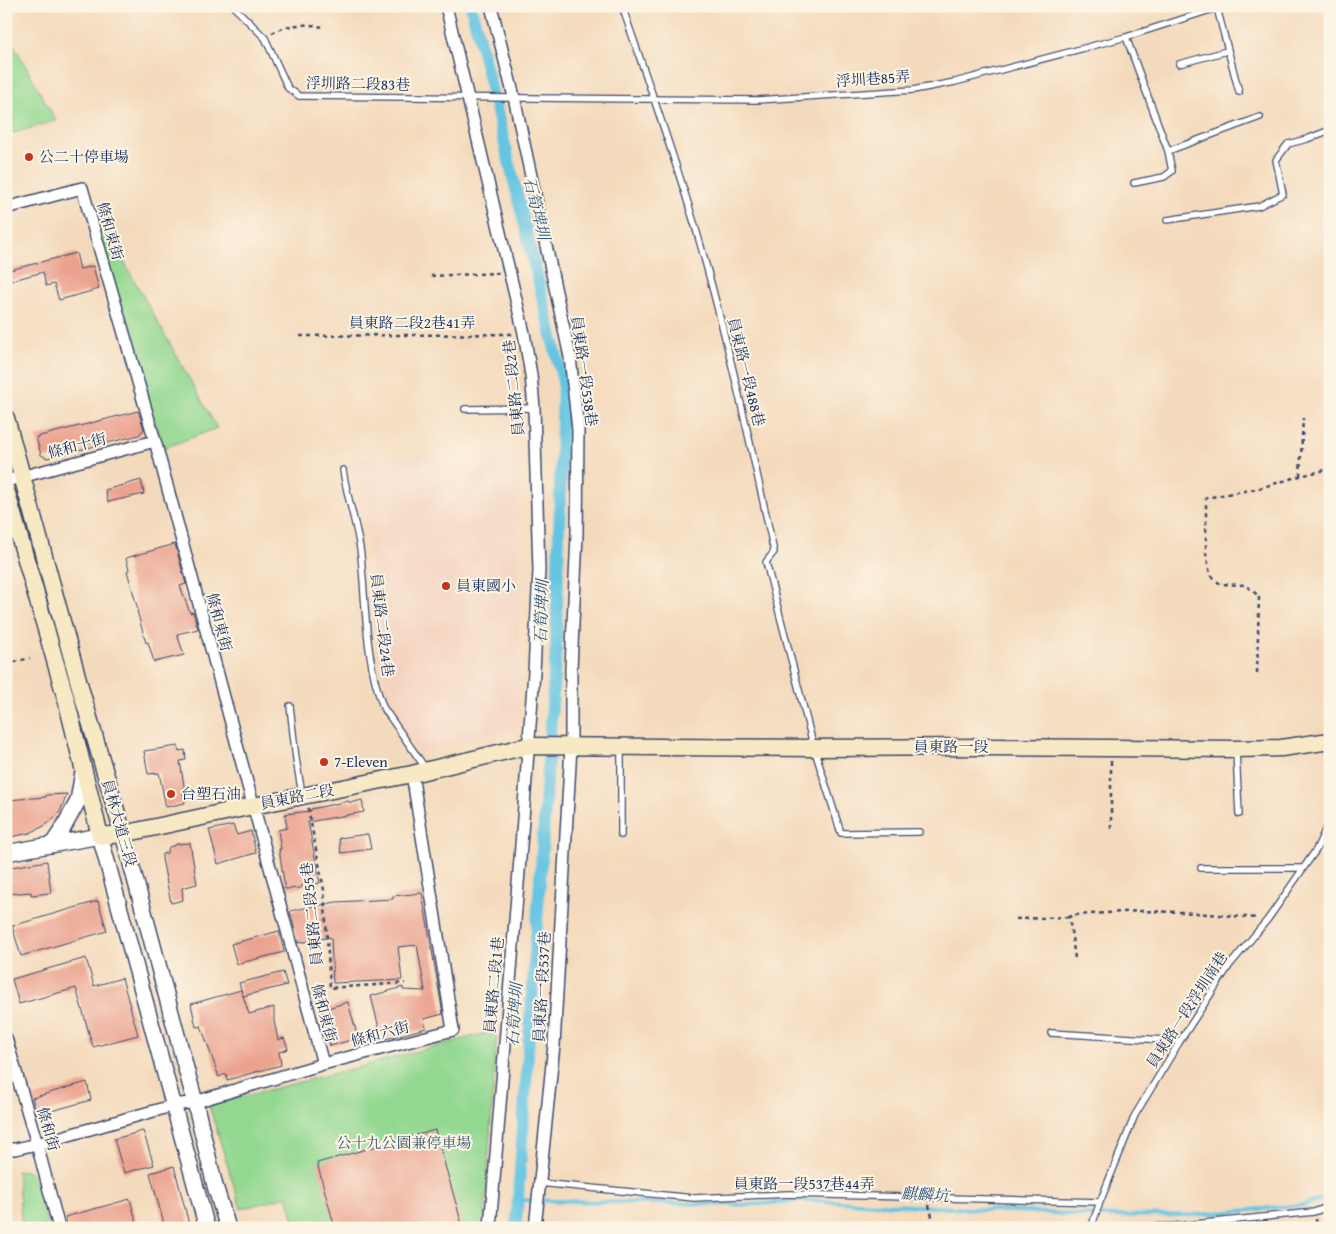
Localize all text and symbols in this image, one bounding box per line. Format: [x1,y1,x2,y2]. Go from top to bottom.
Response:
street label: 浮圳巷85弄 [835,65,911,92]
street label: 浮圳路二段83巷 [306,72,410,95]
place label: 公二十停車場 [39,146,129,167]
marker: 公二十停車場 [23,151,35,163]
water label: 石筍埤圳 [518,174,557,245]
street label: 條和東街 [92,199,129,263]
street label: 員東路二段2巷41弄 [349,312,475,333]
street label: 員東路一段538巷 [566,314,603,428]
street label: 員東路一段488巷 [723,315,770,429]
street label: 員東路二段2巷 [498,339,529,438]
street label: 條和十街 [45,428,109,463]
street label: 員東路二段24巷 [366,572,399,678]
place label: 員東國小 [456,575,516,596]
water label: 石筍埤圳 [528,577,554,644]
marker: 員東國小 [440,580,452,592]
street label: 條和東街 [202,590,237,654]
street label: 員東路一段 [913,736,989,757]
place label: 7-Eleven [334,751,388,772]
marker: 7-Eleven [318,756,330,768]
street label: 員林大道三段 [97,777,142,869]
street label: 員東路二段 [258,779,336,814]
place label: 台塑石油 [181,783,241,804]
marker: 台塑石油 [165,788,177,800]
street label: 員東路二段55巷 [296,861,327,967]
street label: 員東路一段537巷 [528,931,555,1043]
street label: 員東路二段1巷 [479,936,508,1034]
street label: 員東路一段浮圳南巷 [1141,947,1232,1072]
water label: 石筍埤圳 [500,979,528,1048]
street label: 條和東街 [307,981,342,1045]
street label: 條和六街 [348,1016,412,1051]
street label: 條和街 [32,1104,65,1153]
park label: 公十九公園兼停車場 [336,1132,472,1153]
street label: 員東路一段537巷44弄 [733,1173,875,1194]
water label: 麒麟坑 [900,1181,952,1207]

